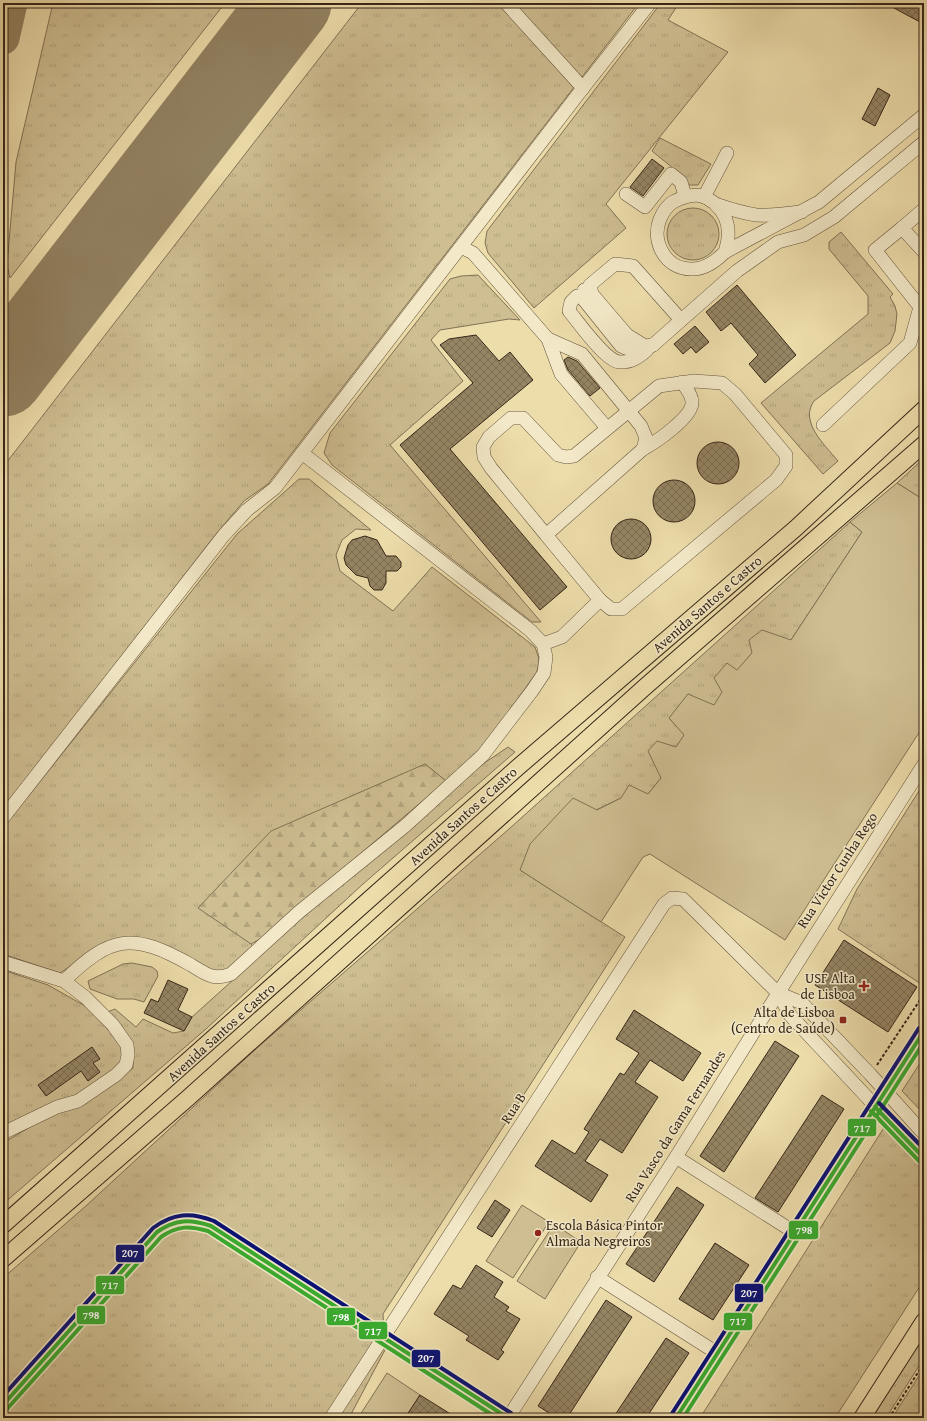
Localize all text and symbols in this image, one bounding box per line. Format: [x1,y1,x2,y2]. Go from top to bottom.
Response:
street label: Avenida Santos e Castro [648,551,766,657]
street label: Avenida Santos e Castro [405,762,521,870]
street label: Rua Victor Cunha Rego [792,808,882,932]
place label: USF Alta de Lisboa [801,968,855,1004]
street label: Avenida Santos e Castro [163,978,279,1086]
marker: USF Alta de Lisboa [858,980,870,992]
place label: Alta de Lisboa (Centro de Saúde) [731,1002,835,1038]
marker: Alta de Lisboa (Centro de Saúde) [838,1015,848,1025]
street label: Rua Vasco da Gama Fernandes [620,1046,730,1206]
street label: Rua B [496,1089,530,1127]
line badge: 717 [847,1118,877,1137]
text: 717 [853,1120,871,1136]
place label: Escola Básica Pintor Almada Negreiros [546,1215,663,1251]
line badge: 798 [788,1220,819,1240]
text: 798 [795,1222,813,1238]
marker: Escola Básica Pintor Almada Negreiros [533,1228,543,1238]
line badge: 207 [115,1244,145,1263]
text: 207 [121,1245,139,1261]
line badge: 717 [95,1275,125,1295]
text: 717 [101,1277,119,1293]
line badge: 207 [734,1283,764,1303]
text: 207 [740,1285,758,1301]
line badge: 798 [76,1305,106,1325]
text: 798 [82,1307,100,1323]
line badge: 798 [326,1307,356,1326]
text: 798 [332,1309,350,1325]
line badge: 717 [723,1312,753,1331]
text: 717 [729,1313,747,1329]
line badge: 717 [358,1321,388,1340]
text: 717 [364,1323,382,1339]
line badge: 207 [411,1349,441,1368]
text: 207 [417,1350,435,1366]

